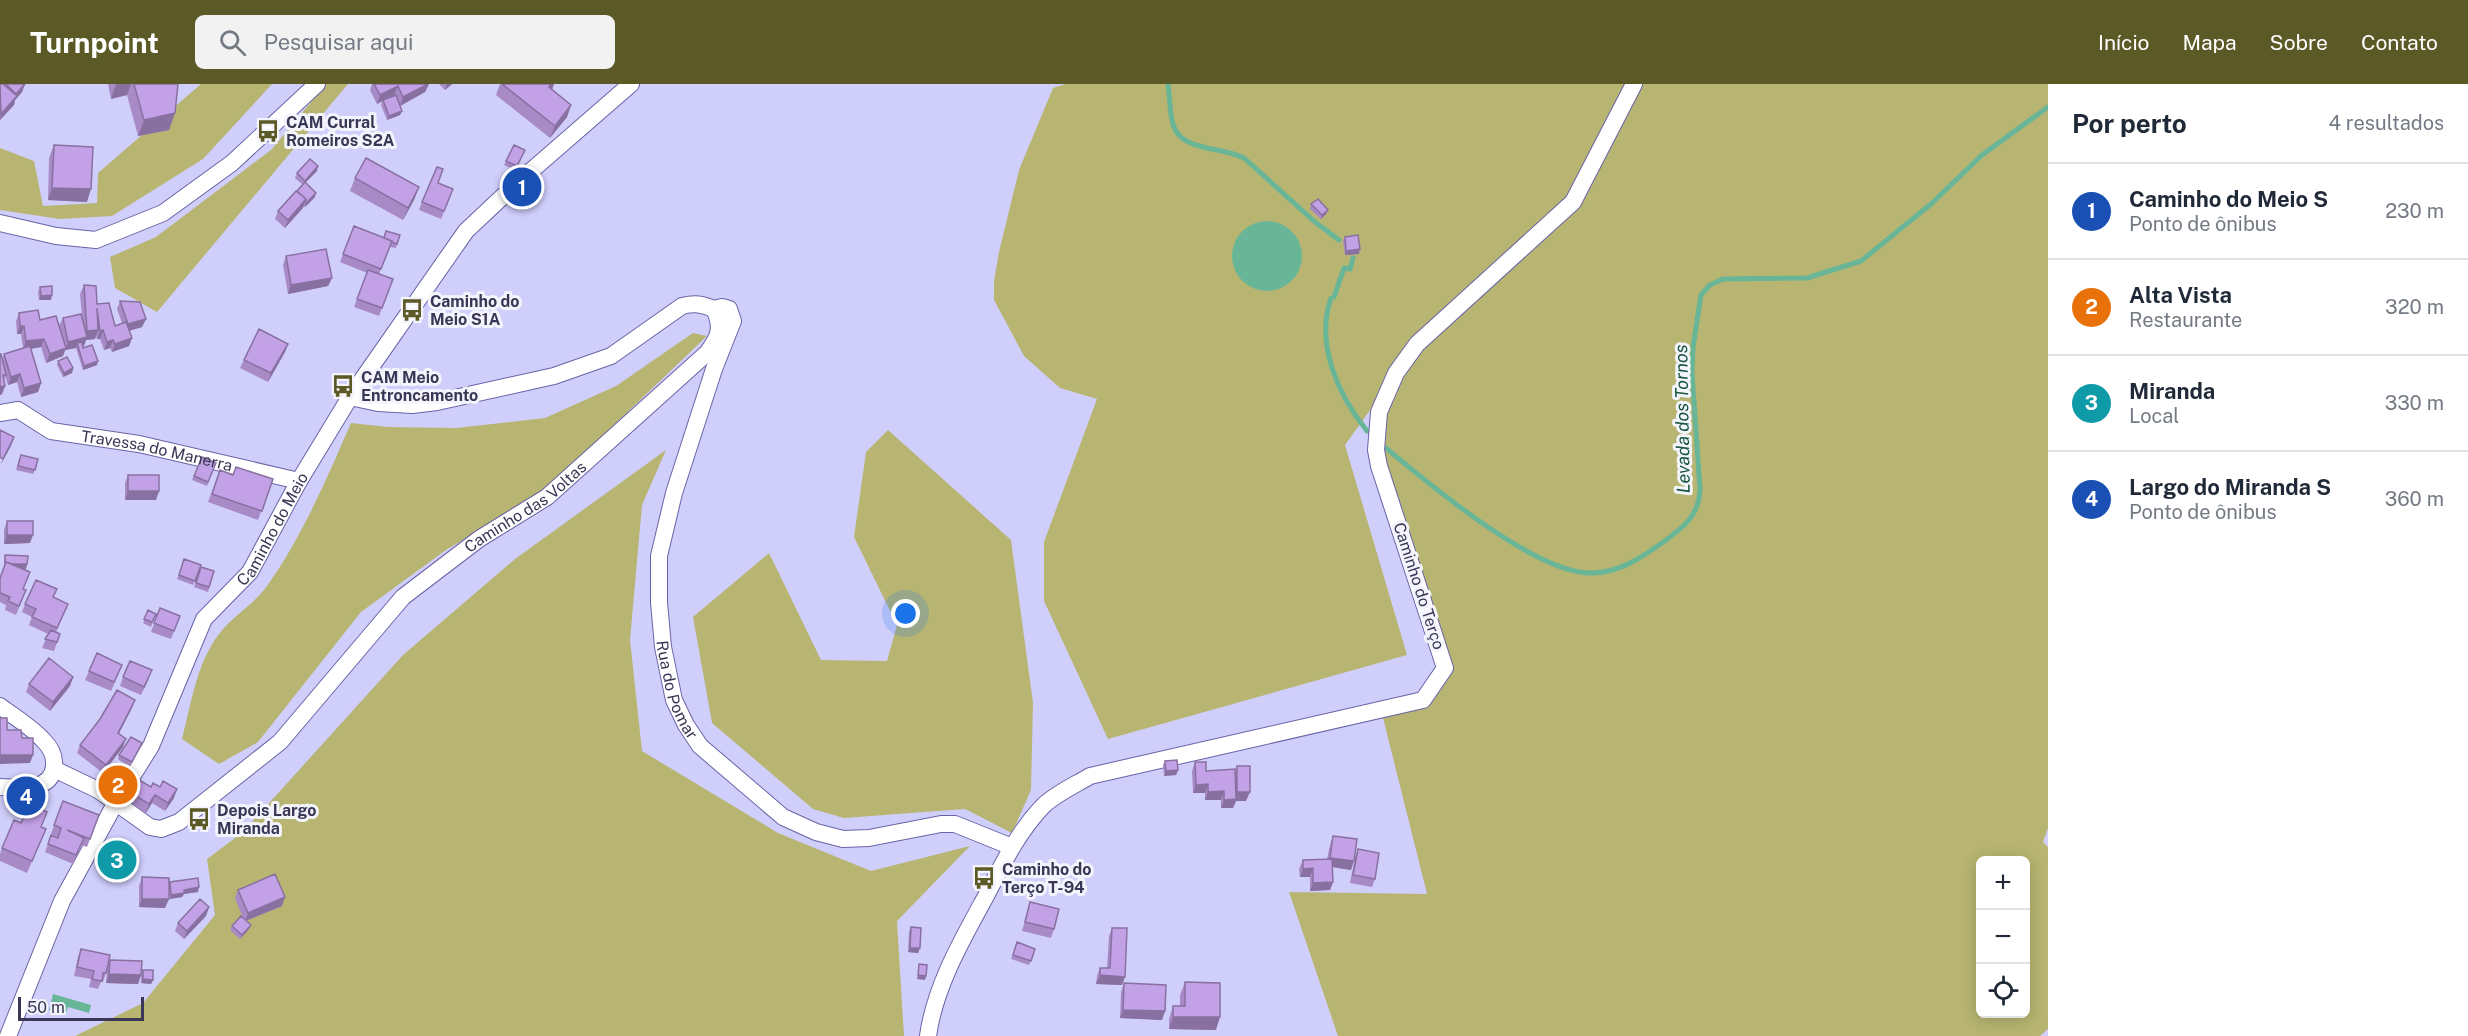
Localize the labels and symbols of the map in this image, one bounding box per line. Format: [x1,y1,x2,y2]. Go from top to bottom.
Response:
place label: CAM Curral Romeiros S2A [286,113,395,150]
bus stop icon: CAM Curral Romeiros S2A [255,118,281,144]
pin: 1 [502,164,542,210]
place label: Caminho do Meio S1A [430,292,520,329]
bus stop icon: Caminho do Meio S1A [399,297,425,323]
water label: Levada dos Tornos [1670,344,1694,494]
place label: CAM Meio Entroncamento [361,368,478,405]
bus stop icon: CAM Meio Entroncamento [330,373,356,399]
street label: Travessa do Manerra [80,426,234,475]
street label: Caminho das Voltas [460,457,590,556]
street label: Caminho do Meio [233,469,312,590]
street label: Caminho do Terço [1390,520,1448,652]
your location [891,599,920,628]
street label: Rua do Pomar [653,640,702,742]
pin: 2 [98,762,138,808]
pin: 4 [6,774,46,818]
place label: Depois Largo Miranda [217,801,317,838]
bus stop icon: Depois Largo Miranda [186,806,212,832]
pin: 3 [98,838,136,882]
place label: Caminho do Terço T-94 [1002,860,1092,897]
bus stop icon: Caminho do Terço T-94 [971,865,997,891]
scale bar [18,994,144,1022]

